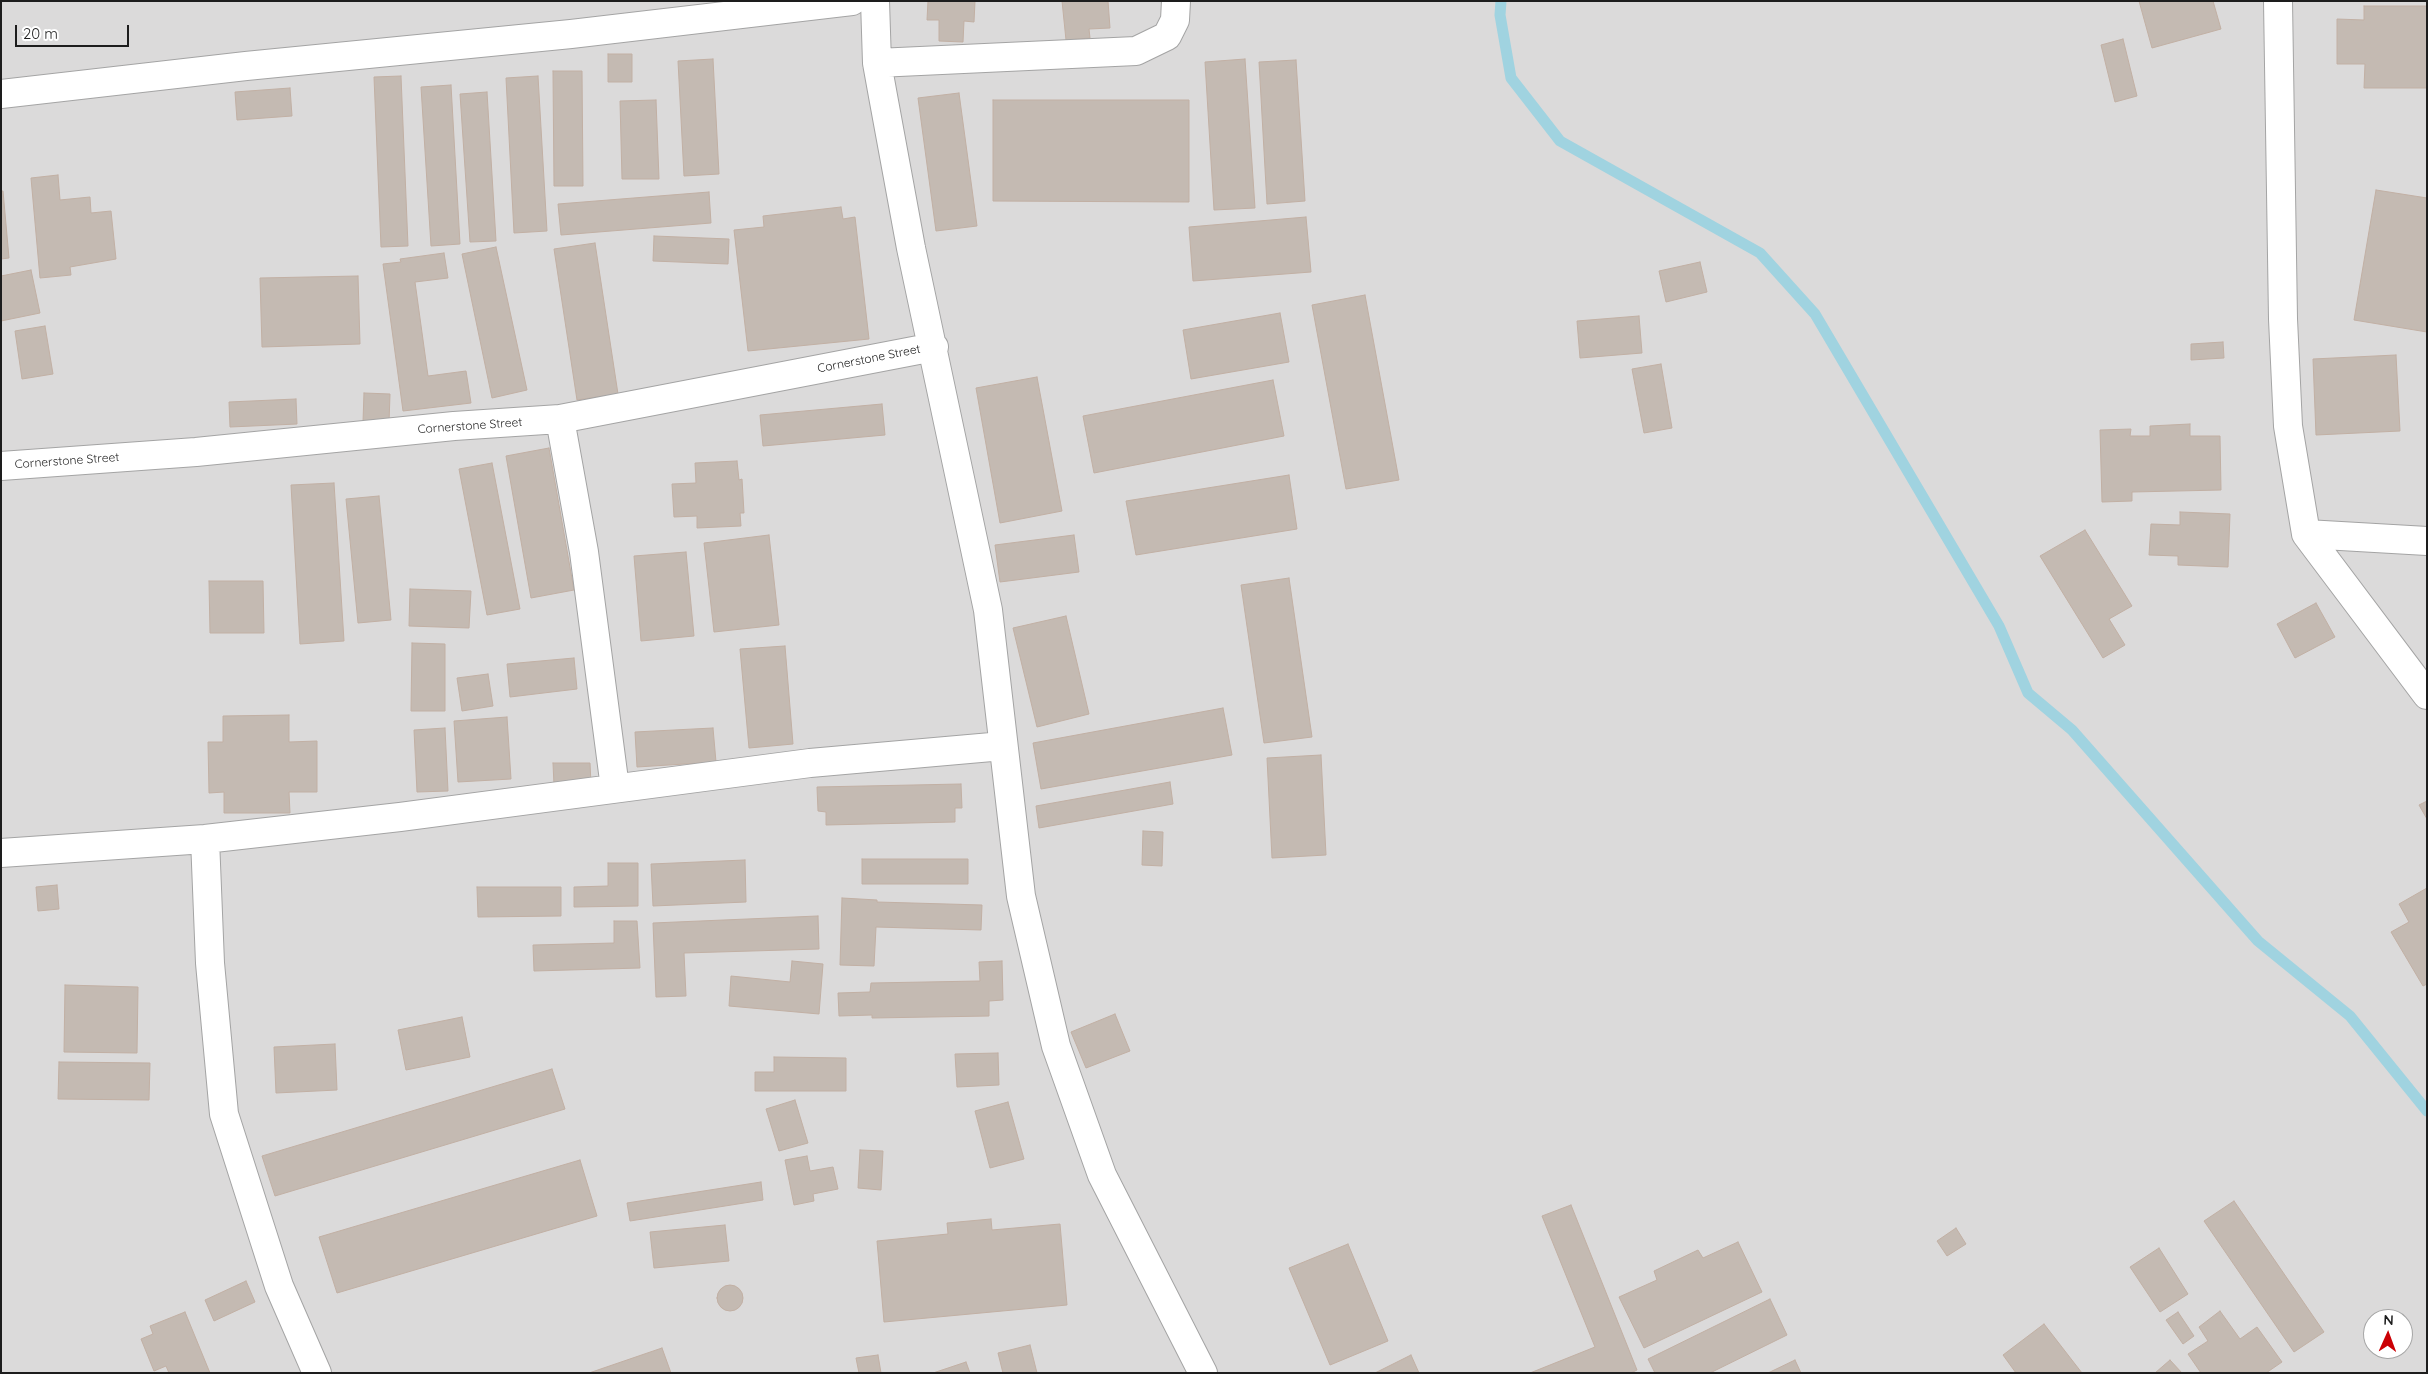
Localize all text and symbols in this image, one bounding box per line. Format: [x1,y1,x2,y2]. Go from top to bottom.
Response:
scale bar [18,15,131,47]
text: 20 m [23,24,58,43]
street label: Cornerstone Street [816,342,922,376]
street label: Cornerstone Street [417,415,523,437]
street label: Cornerstone Street [14,450,120,472]
north arrow [2363,1309,2413,1359]
text: N [2383,1311,2394,1329]

